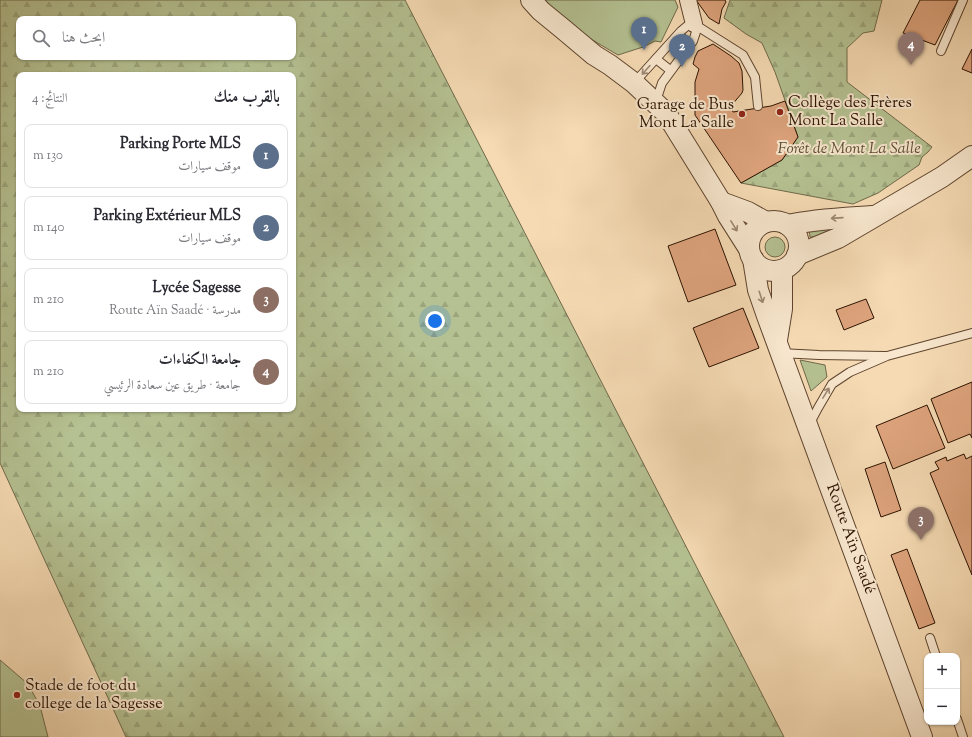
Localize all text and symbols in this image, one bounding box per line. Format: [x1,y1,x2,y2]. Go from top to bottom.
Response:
search box [16,16,296,60]
pin: 1 [631,17,657,50]
icon: search [30,27,52,49]
text: ابحث هنا [62,28,105,49]
pin: 4 [898,32,924,65]
pin: 2 [669,34,695,67]
one-way arrow [642,64,651,74]
text: بالقرب منك [214,86,280,110]
text: النتائج: 4 [32,90,68,108]
place label: Collège des Frères Mont La Salle [788,92,912,133]
place label: Garage de Bus Mont La Salle [637,94,734,135]
marker: Collège des Frères Mont La Salle [775,107,785,117]
marker: Garage de Bus Mont La Salle [737,109,747,119]
text: Parking Porte MLS [120,134,241,155]
park label: Forêt de Mont La Salle [777,138,921,161]
text: 130 m [33,147,63,165]
text: 1 [264,147,268,165]
text: موقف سيارات [178,158,241,176]
text: Parking Extérieur MLS [94,206,241,227]
one-way arrow [831,214,844,222]
text: 140 m [33,219,64,237]
text: 2 [263,219,269,237]
one-way arrow [730,220,738,232]
text: موقف سيارات [178,230,241,248]
text: Lycée Sagesse [153,278,241,299]
text: 210 m [33,291,64,309]
text: 3 [263,291,269,309]
one-way arrow [758,291,765,304]
text: مدرسة · Route Aïn Saadé [109,302,241,320]
your location [425,311,445,331]
text: جامعة الكفاءات [159,350,241,371]
text: 210 m [33,363,64,381]
text: 4 [263,363,269,381]
text: جامعة · طريق عين سعادة الرئيسي [104,377,241,395]
one-way arrow [823,387,831,399]
street label: Route Aïn Saadé [819,480,881,598]
pin: 3 [908,507,934,540]
map controls [924,653,960,725]
button: + [924,653,960,689]
place label: Stade de foot du college de la Sagesse [25,675,163,716]
button: − [924,689,960,725]
marker: Stade de foot du college de la Sagesse [12,690,22,700]

